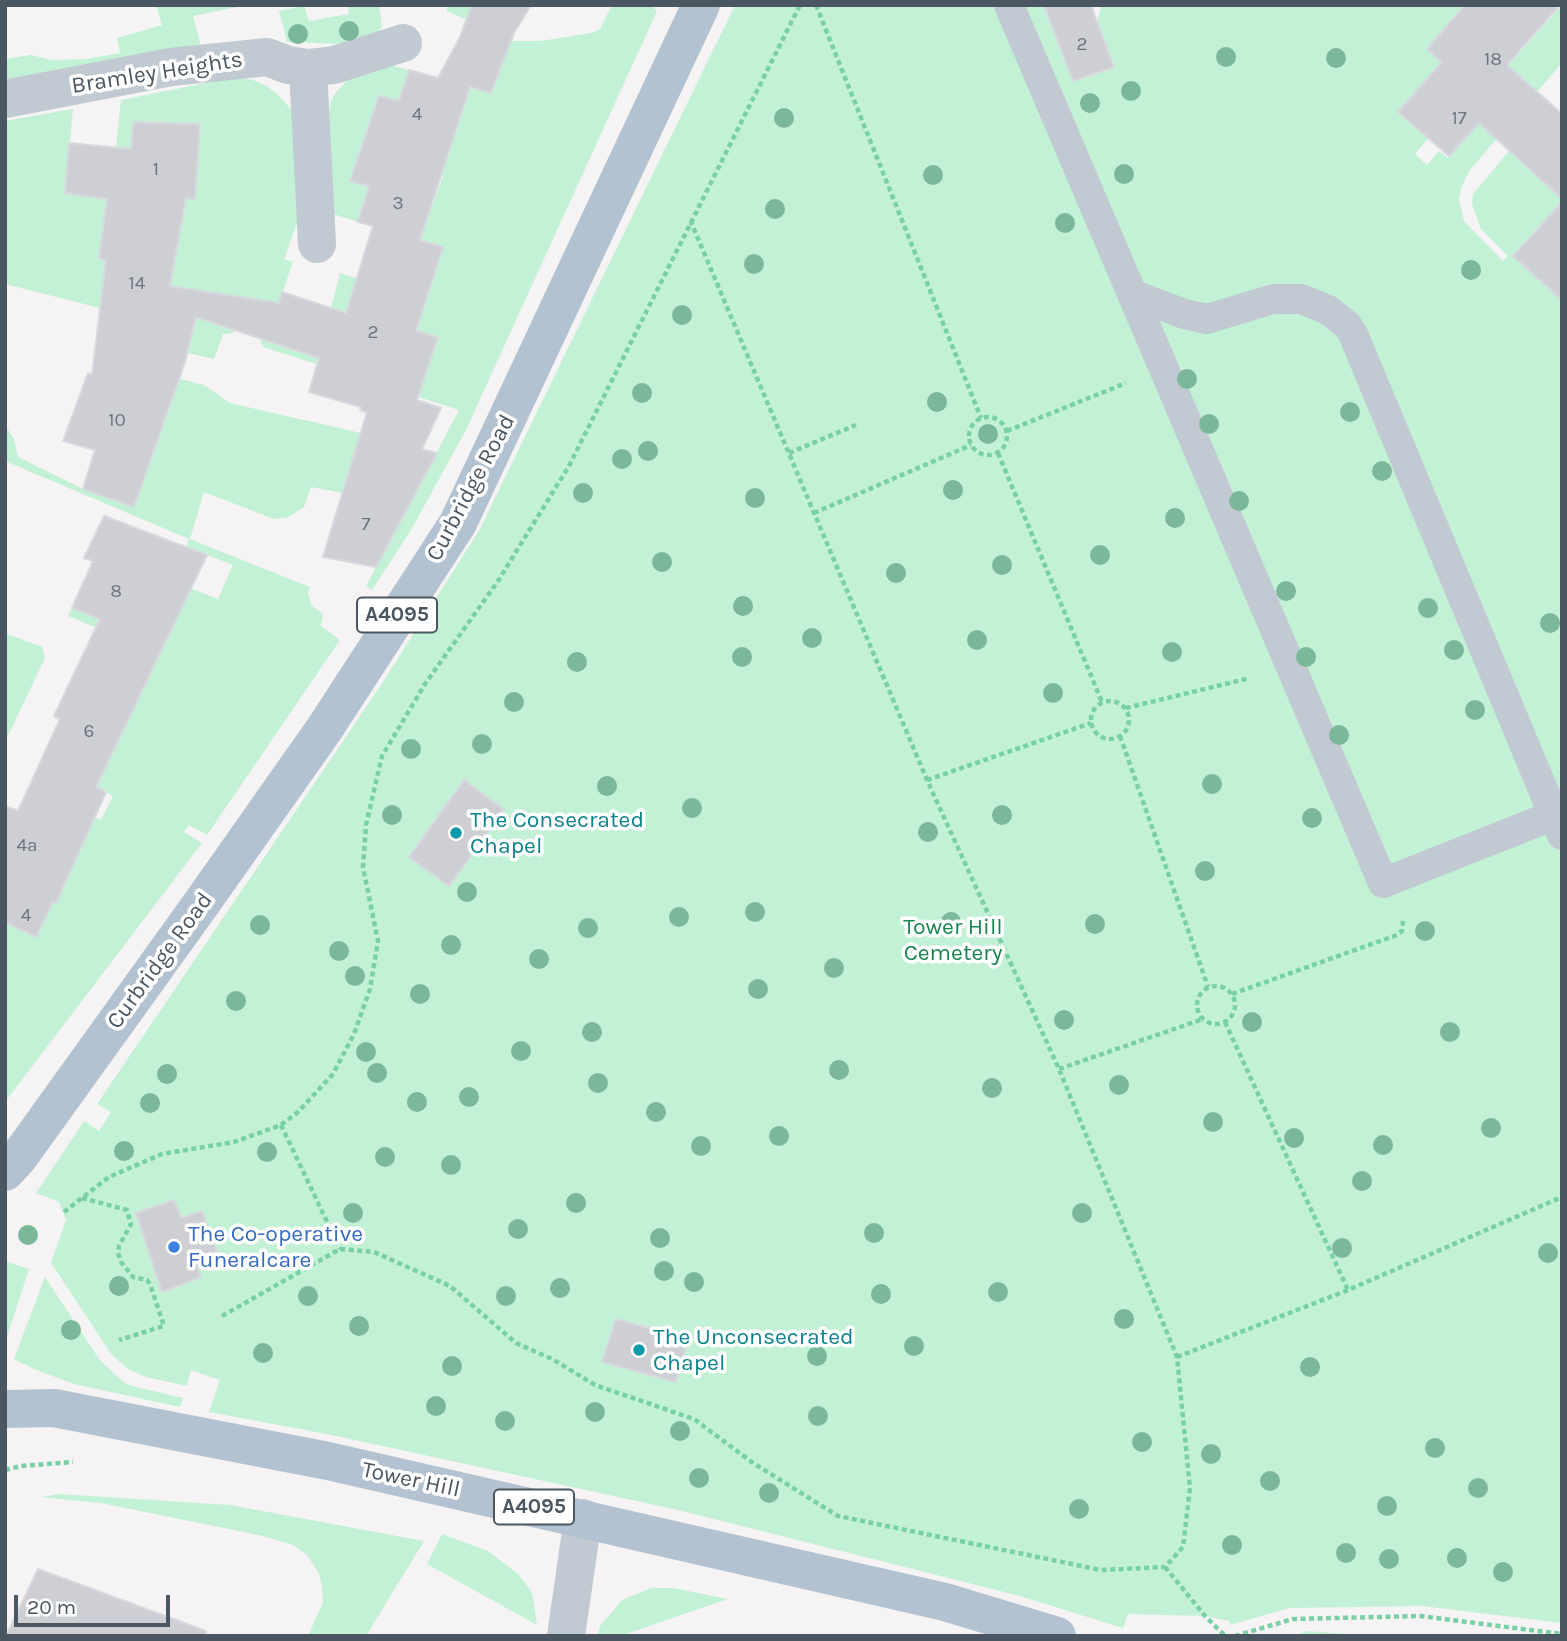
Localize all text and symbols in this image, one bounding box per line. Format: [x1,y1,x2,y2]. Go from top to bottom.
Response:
house number: 2 [1076,34,1088,56]
street label: Bramley Heights [69,46,245,100]
house number: 18 [1484,49,1502,71]
house number: 4 [412,104,422,126]
house number: 17 [1451,108,1467,130]
house number: 1 [153,159,159,181]
house number: 3 [392,193,404,215]
house number: 14 [129,273,145,295]
house number: 2 [367,322,379,344]
house number: 10 [108,410,126,432]
street label: Curbridge Road [421,410,521,566]
house number: 7 [362,514,370,536]
house number: 8 [110,581,122,603]
road number: A4095 [357,598,437,632]
house number: 6 [84,721,94,743]
place label: The Consecrated Chapel [470,806,644,860]
marker: The Consecrated Chapel [448,825,464,841]
house number: 4a [16,835,38,857]
street label: Curbridge Road [101,887,219,1035]
house number: 4 [21,905,31,927]
park label: Tower Hill Cemetery [903,913,1003,967]
place label: The Co-operative Funeralcare [188,1220,363,1274]
marker: The Co-operative Funeralcare [166,1239,182,1255]
place label: The Unconsecrated Chapel [653,1323,854,1377]
marker: The Unconsecrated Chapel [631,1342,647,1358]
street label: Tower Hill [359,1456,463,1504]
road number: A4095 [494,1490,574,1524]
scale bar [18,1582,173,1626]
text: 20 m [27,1595,76,1619]

